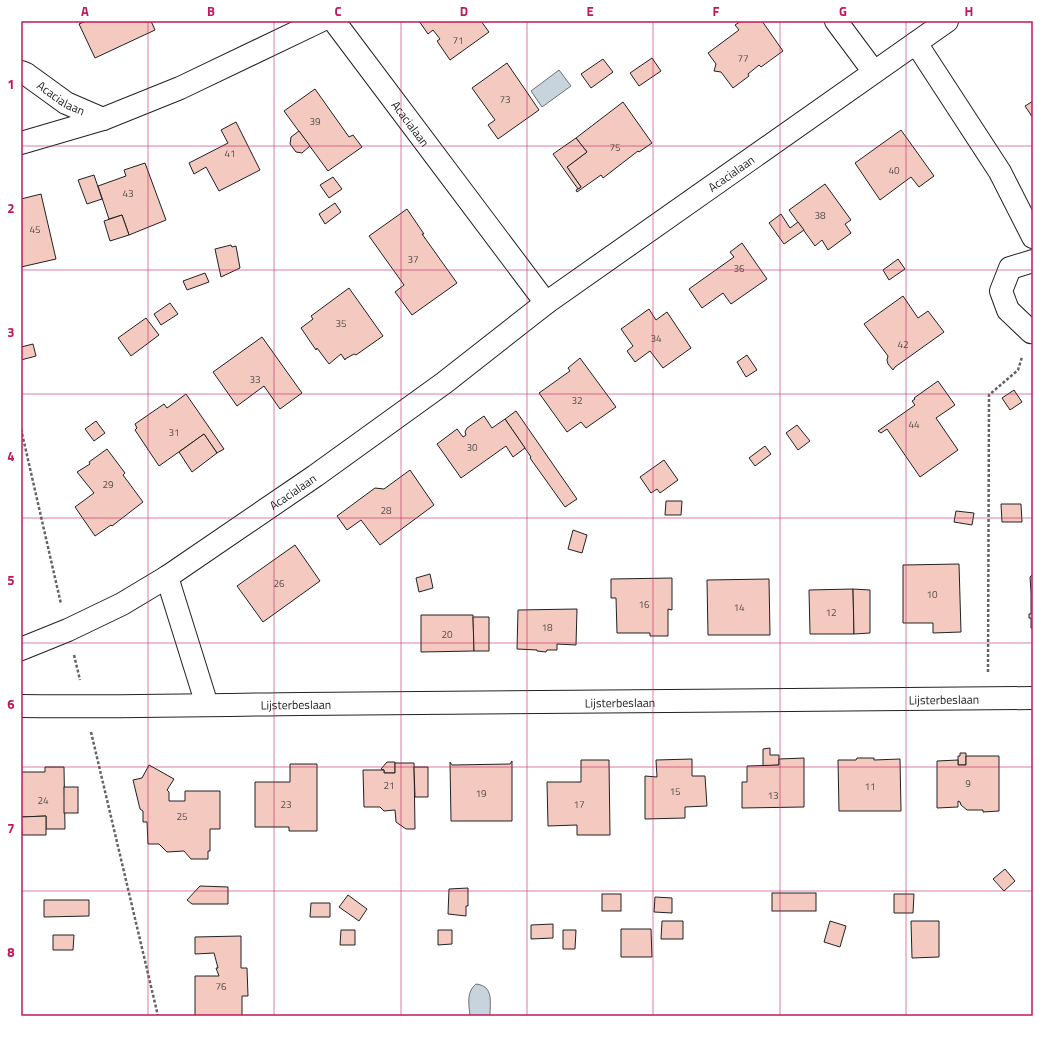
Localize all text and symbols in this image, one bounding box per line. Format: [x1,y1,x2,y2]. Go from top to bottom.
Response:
text: A [81,1,89,21]
text: B [207,1,215,21]
text: C [334,1,342,21]
text: D [460,1,468,21]
text: E [586,1,594,21]
text: F [713,1,720,21]
text: G [839,1,847,21]
text: H [965,1,973,21]
house number: 71 [452,33,464,48]
house number: 77 [737,51,749,66]
text: 1 [7,74,15,94]
street label: Acacialaan [33,76,88,120]
house number: 73 [499,92,511,107]
street label: Acacialaan [387,96,435,150]
house number: 39 [309,114,321,129]
house number: 75 [609,140,621,155]
house number: 41 [224,146,236,161]
street label: Acacialaan [704,150,758,196]
house number: 40 [888,163,900,178]
house number: 43 [122,186,134,201]
text: 2 [7,198,15,218]
house number: 38 [814,208,826,223]
house number: 45 [29,222,41,237]
house number: 37 [407,252,419,267]
house number: 36 [733,261,745,276]
house number: 35 [335,316,347,331]
text: 3 [7,322,15,342]
house number: 34 [650,331,662,346]
house number: 42 [897,337,909,352]
house number: 33 [249,372,261,387]
house number: 32 [571,393,583,408]
house number: 44 [908,417,920,432]
house number: 31 [168,425,180,440]
house number: 30 [466,440,478,455]
text: 4 [7,446,15,466]
street label: Acacialaan [265,468,320,514]
house number: 29 [102,477,114,492]
house number: 28 [380,503,392,518]
text: 5 [7,570,15,590]
house number: 26 [273,576,285,591]
house number: 10 [926,587,938,602]
house number: 16 [638,597,650,612]
house number: 14 [733,600,745,615]
house number: 12 [825,605,837,620]
house number: 18 [541,620,553,635]
house number: 20 [441,627,453,642]
street label: Lijsterbeslaan [909,689,979,709]
street label: Lijsterbeslaan [585,692,655,712]
text: 6 [7,694,15,714]
street label: Lijsterbeslaan [261,694,331,714]
house number: 9 [965,776,971,791]
house number: 21 [383,778,395,793]
house number: 11 [864,779,876,794]
house number: 15 [669,784,681,799]
house number: 19 [475,786,487,801]
house number: 13 [767,788,779,803]
house number: 24 [37,793,49,808]
house number: 23 [280,797,292,812]
house number: 17 [573,797,585,812]
house number: 25 [176,809,188,824]
text: 7 [7,818,15,838]
text: 8 [7,942,15,962]
house number: 76 [215,979,227,994]

